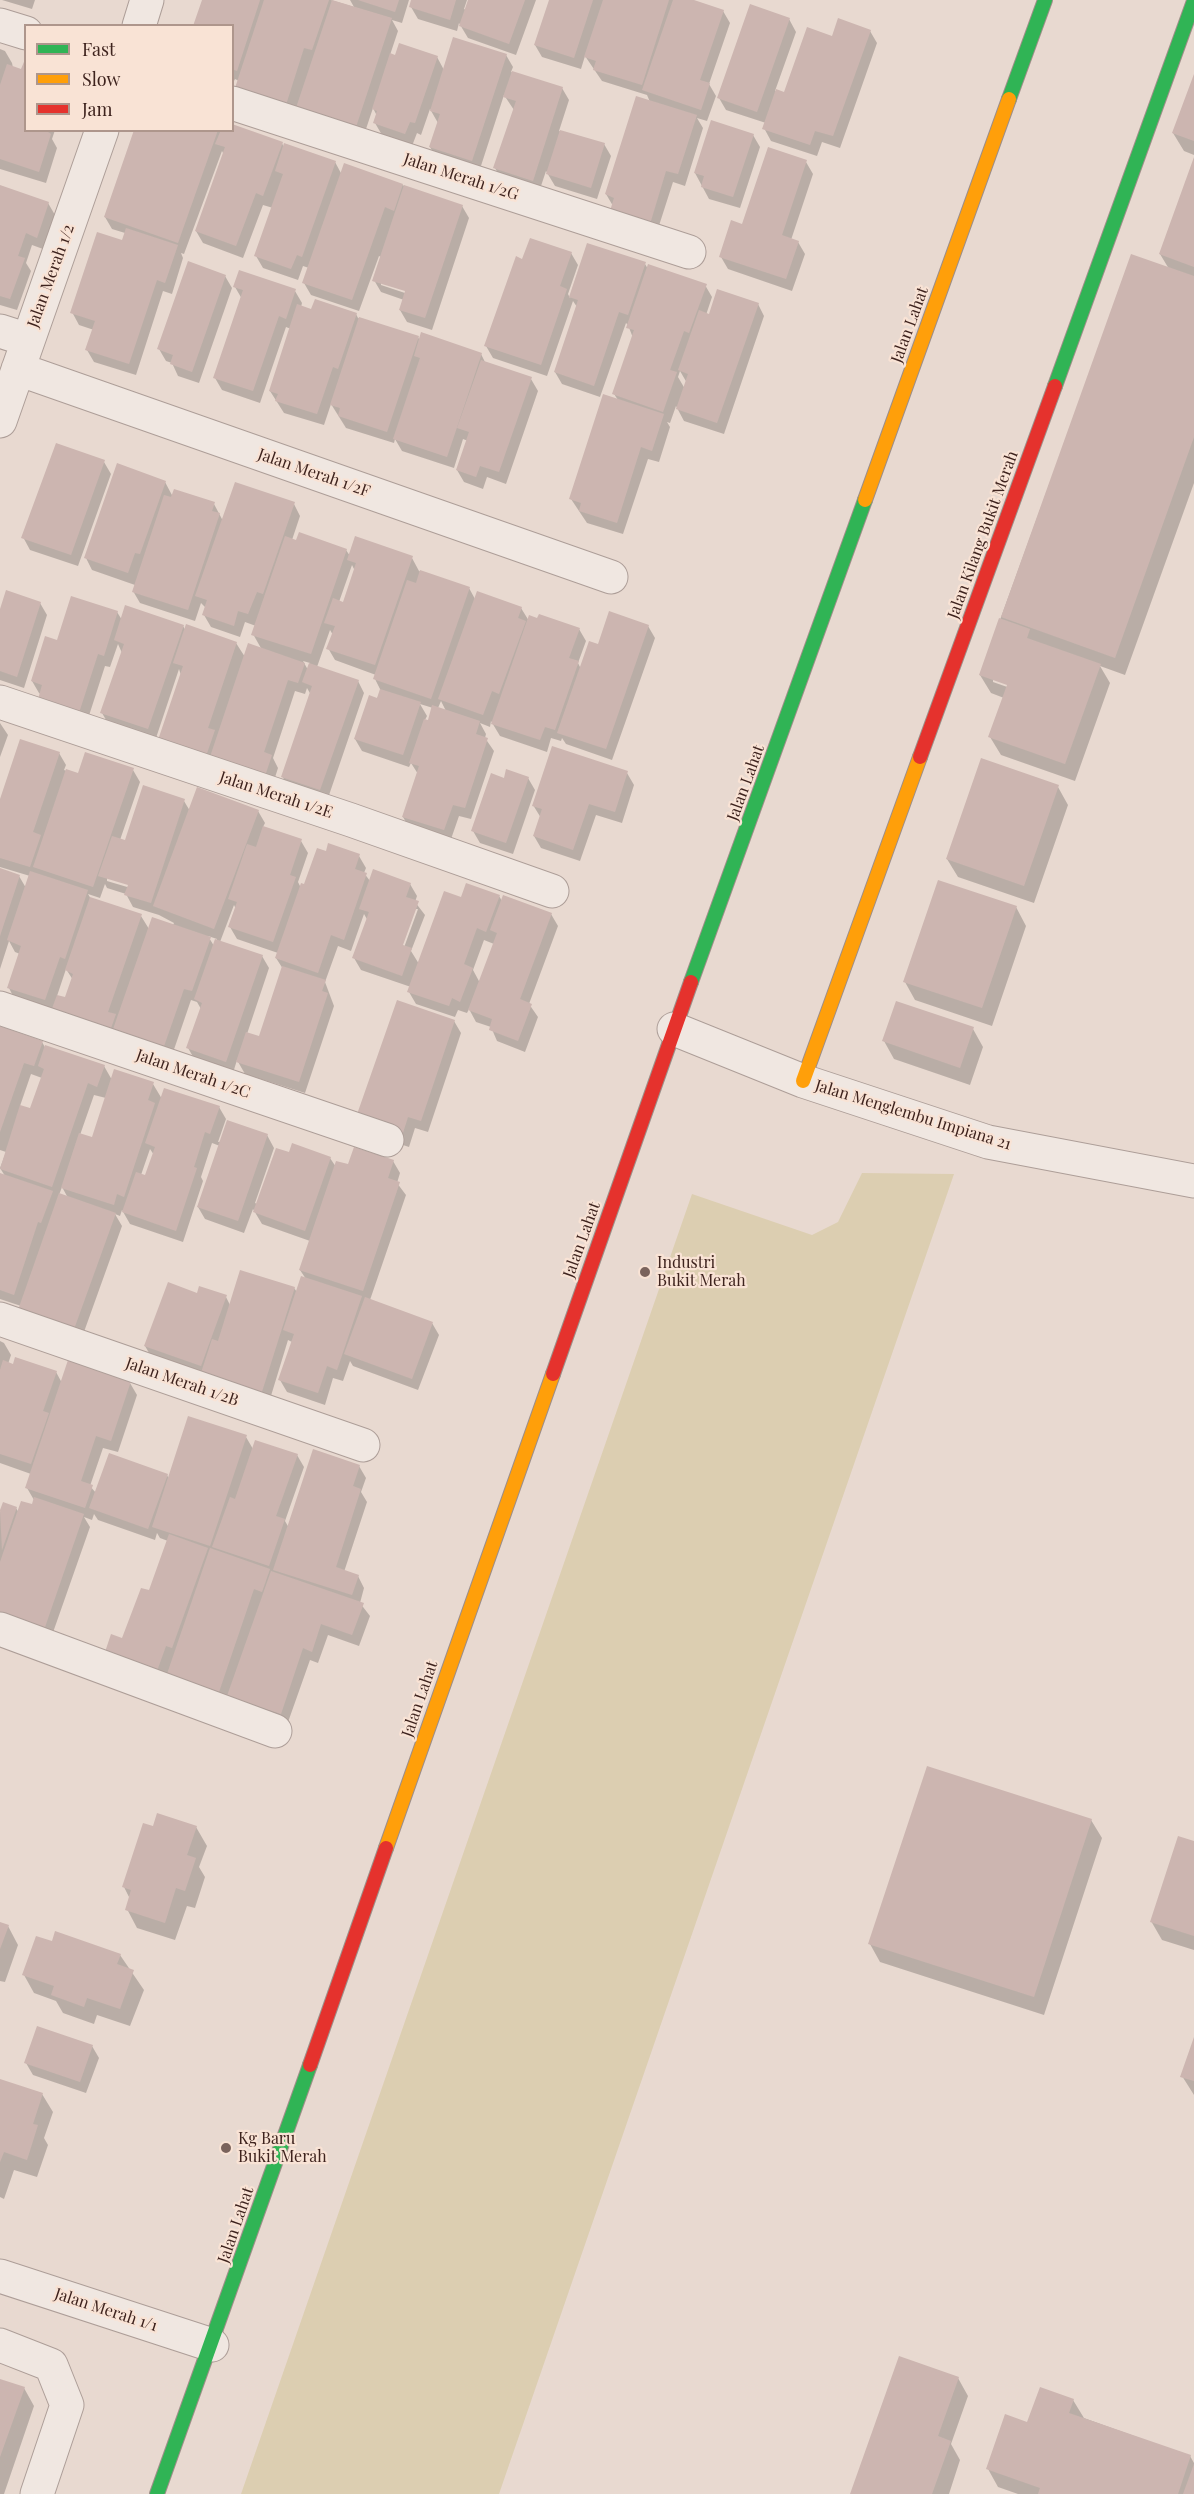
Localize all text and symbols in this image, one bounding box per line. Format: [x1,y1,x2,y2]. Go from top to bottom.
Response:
legend [24,24,234,132]
text: Fast [82,37,115,61]
text: Slow [82,67,120,91]
text: Jam [82,97,112,121]
street label: Jalan Merah 1/2G [401,149,521,205]
street label: Jalan Merah 1/2 [23,222,79,330]
street label: Jalan Lahat [887,284,933,366]
street label: Jalan Merah 1/2F [255,445,373,501]
street label: Jalan Kilang Bukit Merah [944,449,1022,621]
street label: Jalan Lahat [723,742,769,824]
street label: Jalan Merah 1/2E [217,768,335,822]
street label: Jalan Merah 1/2C [133,1045,253,1103]
street label: Jalan Menglembu Impiana 21 [813,1076,1013,1154]
street label: Jalan Lahat [559,1199,605,1281]
place label: Industri Bukit Merah [657,1253,746,1291]
marker: Industri Bukit Merah [638,1265,652,1279]
street label: Jalan Merah 1/2B [123,1354,241,1410]
street label: Jalan Lahat [398,1658,442,1740]
place label: Kg Baru Bukit Merah [238,2129,327,2167]
marker: Kg Baru Bukit Merah [219,2141,233,2155]
street label: Jalan Lahat [214,2184,258,2266]
street label: Jalan Merah 1/1 [52,2284,160,2336]

